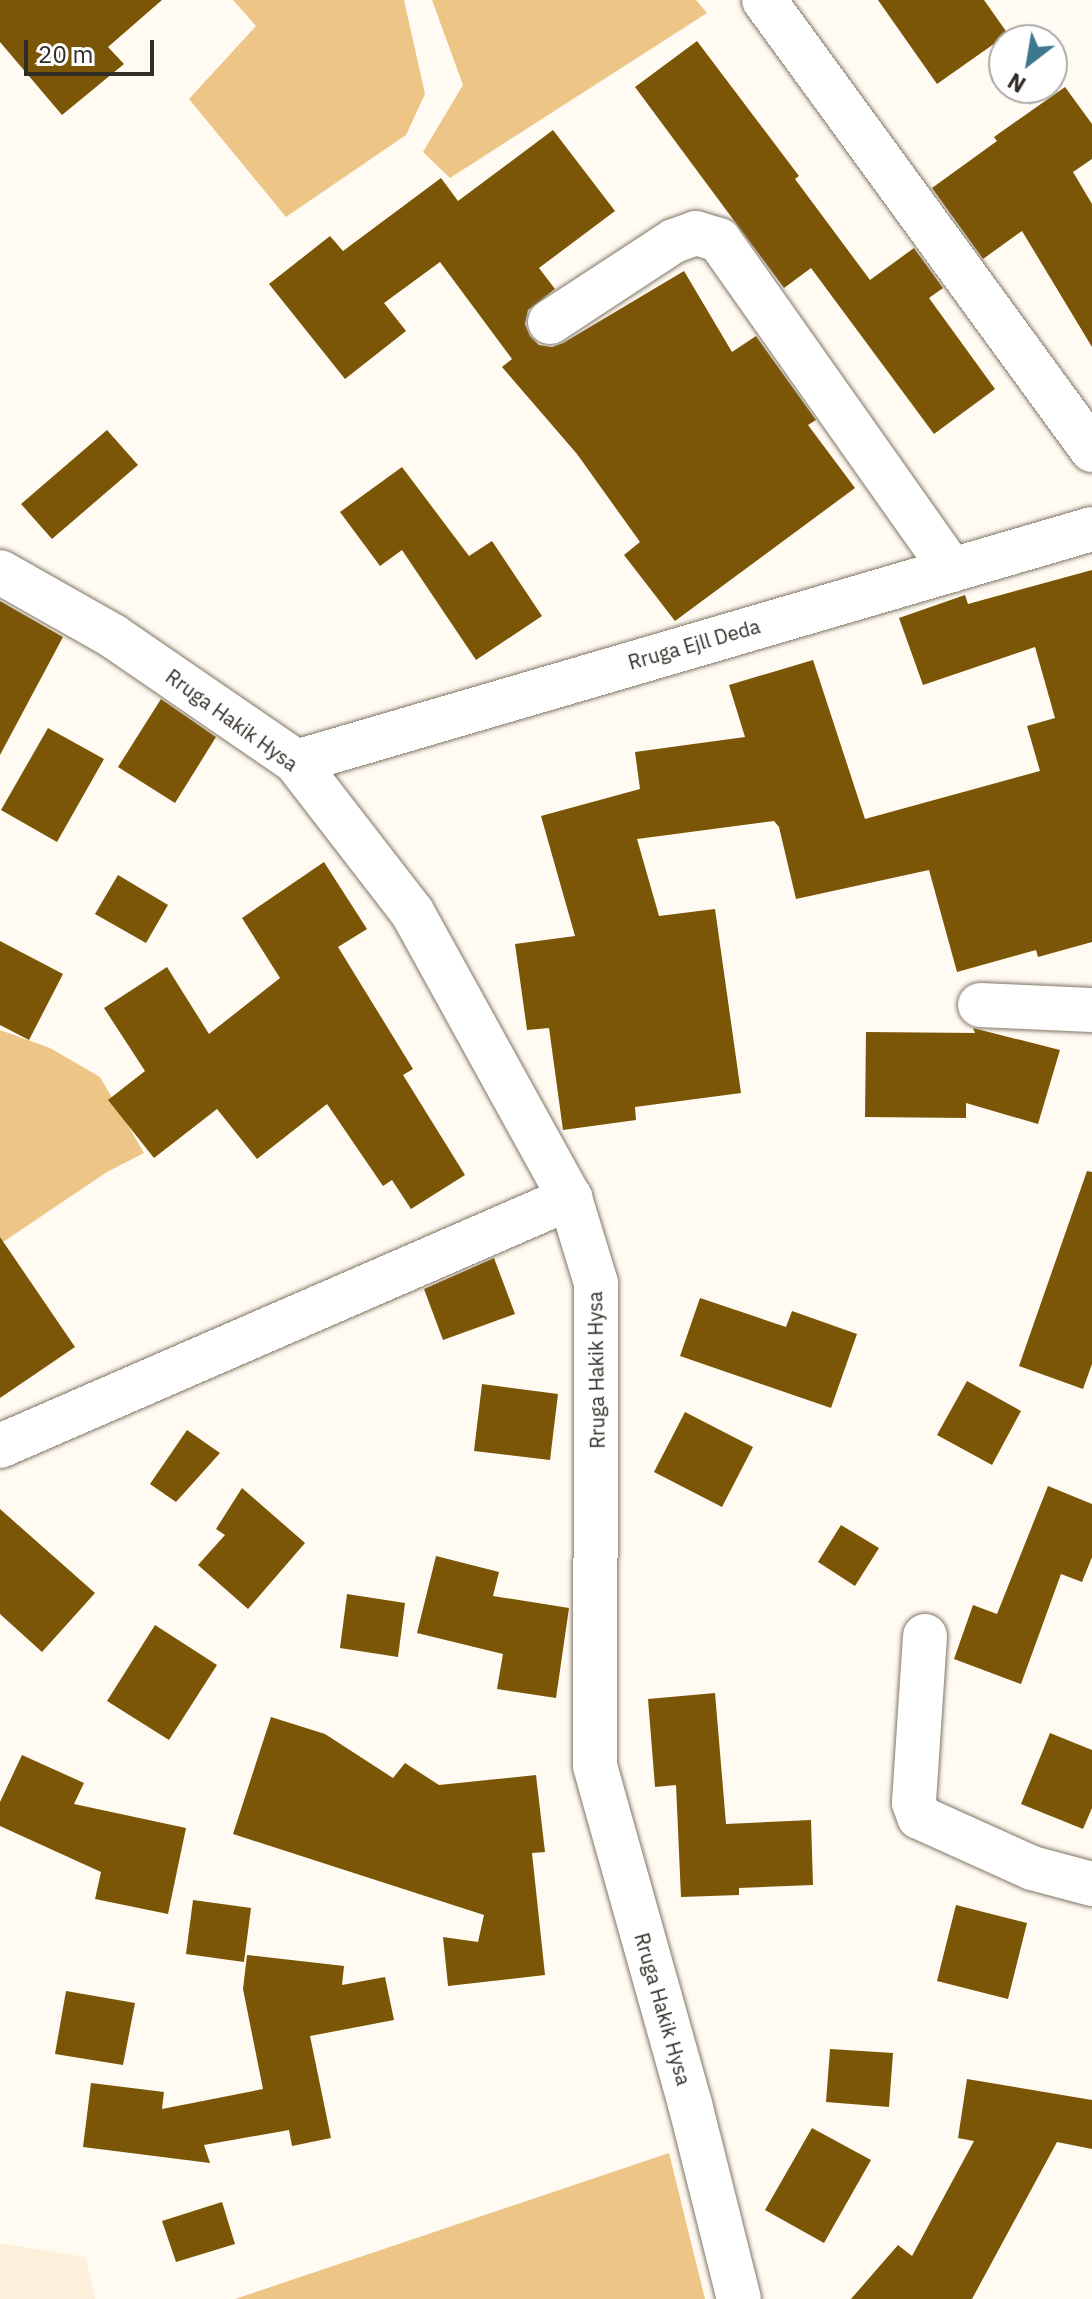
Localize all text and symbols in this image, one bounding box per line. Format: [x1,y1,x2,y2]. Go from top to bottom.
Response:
scale bar [28,24,158,74]
north arrow [988,24,1068,104]
text: 20 m [38,38,93,70]
text: N [1002,67,1031,100]
street label: Rruga Ejll Deda [625,614,763,674]
street label: Rruga Hakik Hysa [161,664,303,776]
street label: Rruga Hakik Hysa [583,1291,609,1449]
street label: Rruga Hakik Hysa [630,1930,696,2088]

